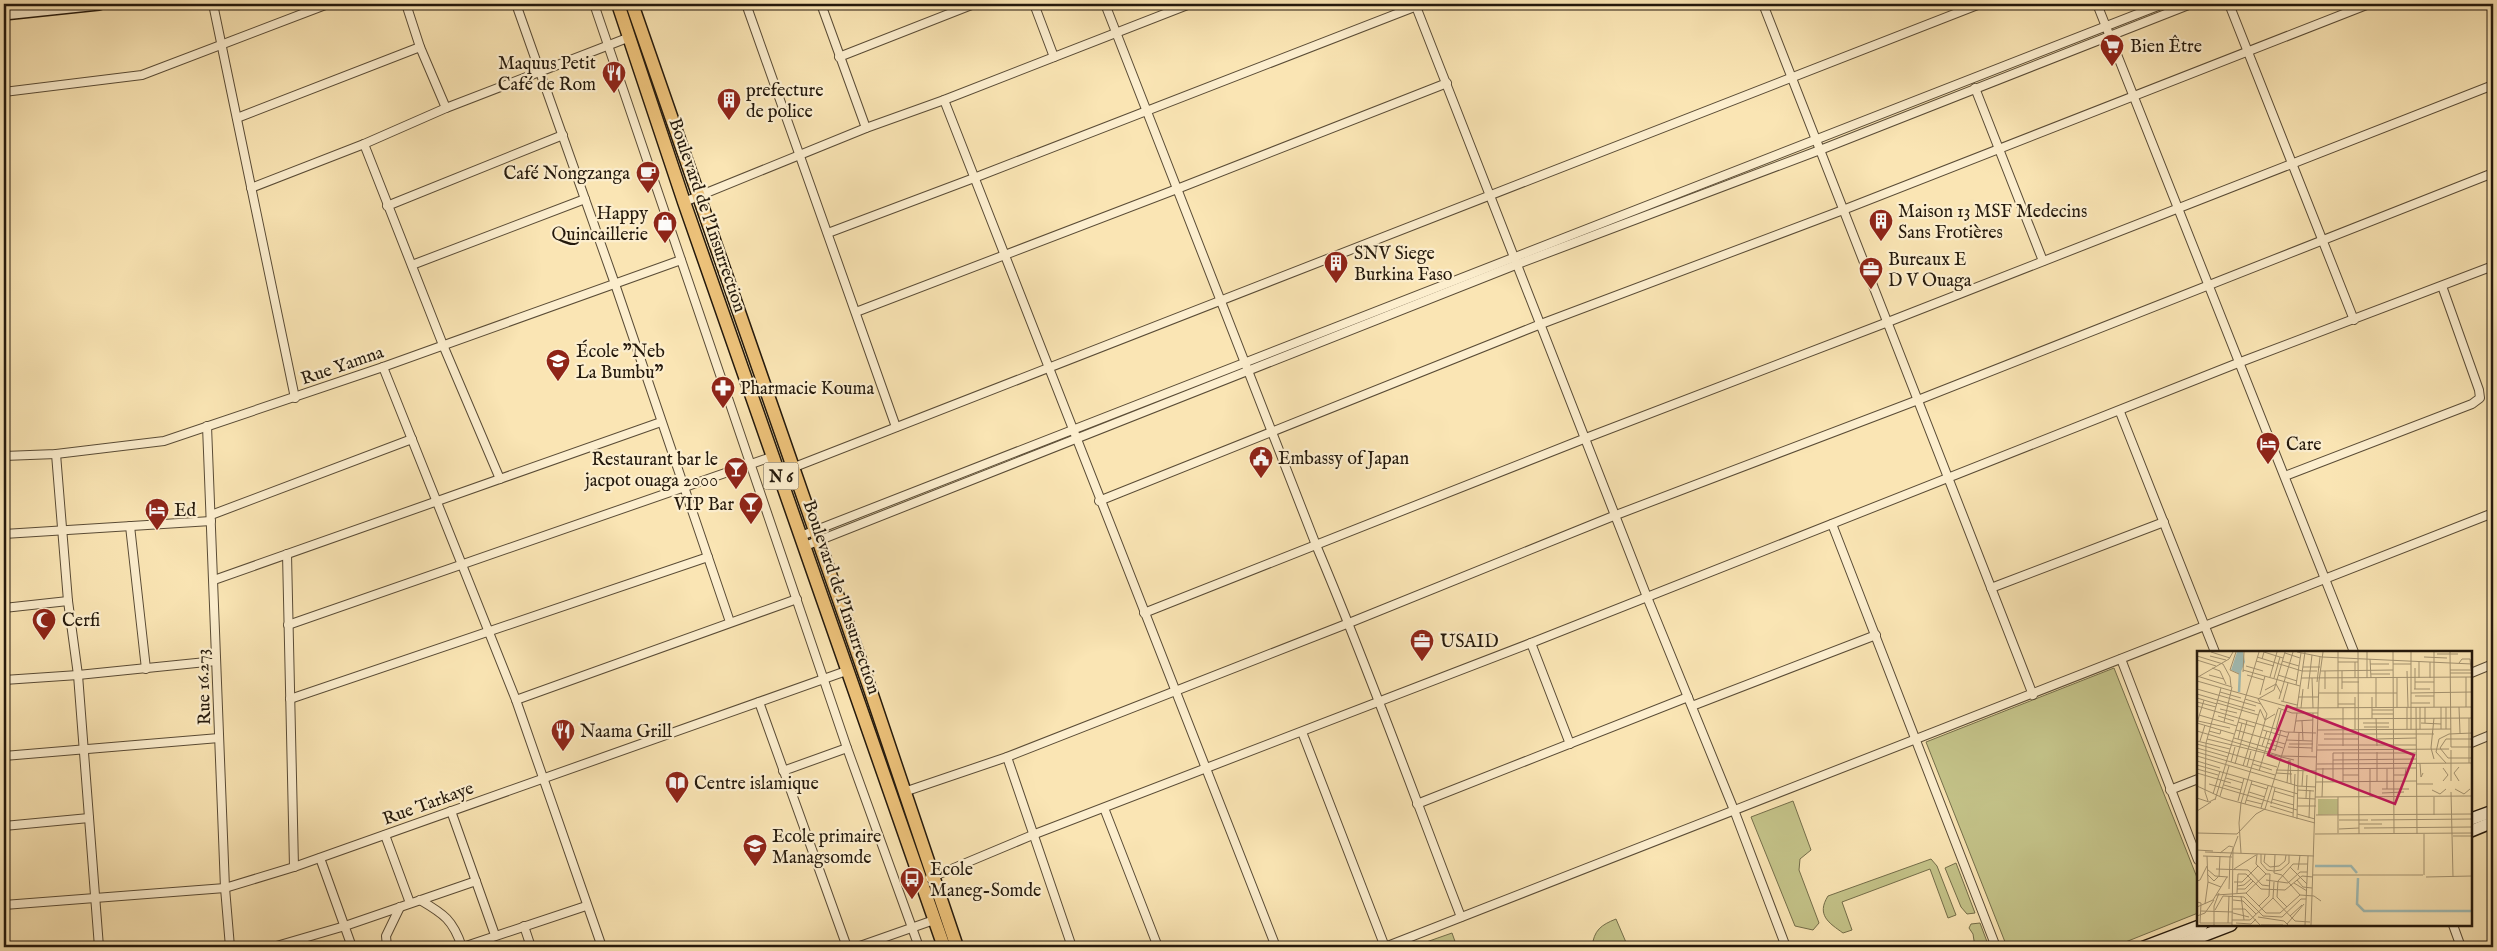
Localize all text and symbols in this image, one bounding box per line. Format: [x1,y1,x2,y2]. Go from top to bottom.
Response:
supermarket icon: Bien Être [2099,33,2125,67]
place label: Bien Être [2130,34,2202,59]
place label: Maquus Petit Café de Rom [498,53,596,97]
restaurant icon: Maquus Petit Café de Rom [601,60,627,94]
place label: prefecture de police [746,80,823,124]
building icon: prefecture de police [716,87,742,121]
street label: Boulevard de l'Insurrection [663,115,751,316]
cafe icon: Café Nongzanga [635,160,661,194]
place label: Café Nongzanga [503,163,630,186]
place label: Maison 13 MSF Medecins Sans Frotières [1898,201,2087,245]
place label: Happy Quincaillerie [552,203,648,247]
building icon: Maison 13 MSF Medecins Sans Frotières [1868,208,1894,242]
shop icon: Happy Quincaillerie [652,210,678,244]
place label: SNV Siege Burkina Faso [1354,243,1453,287]
place label: Bureaux E D V Ouaga [1888,249,1972,293]
building icon: SNV Siege Burkina Faso [1323,250,1349,284]
office icon: Bureaux E D V Ouaga [1858,256,1884,290]
place label: École "Neb La Bumbu" [576,339,665,385]
street label: Rue Yamna [298,341,387,391]
school or university icon: École "Neb La Bumbu" [545,348,571,382]
pharmacy icon: Pharmacie Kouma [710,375,736,409]
place label: Pharmacie Kouma [740,378,875,401]
hotel icon: Care [2255,431,2281,465]
place label: Care [2286,434,2322,457]
public building icon: Embassy of Japan [1248,445,1274,479]
place label: Embassy of Japan [1278,448,1409,471]
place label: Restaurant bar le jacpot ouaga 2000 [583,449,718,493]
bar icon: Restaurant bar le jacpot ouaga 2000 [723,456,749,490]
road number: N 6 [764,462,798,490]
bar icon: VIP Bar [738,491,764,525]
place label: VIP Bar [673,494,734,517]
hotel icon: Ed [144,497,170,531]
street label: Boulevard de l'Insurrection [797,497,885,698]
place label: Ed [174,500,196,523]
mosque icon: Cerfi [31,607,57,641]
place label: Cerfi [62,610,100,633]
office icon: USAID [1409,628,1435,662]
place label: USAID [1440,631,1499,654]
street label: Rue 16.273 [192,648,217,726]
inset map [2197,651,2472,926]
restaurant icon: Naama Grill [550,718,576,752]
place label: Naama Grill [580,721,672,744]
library icon: Centre islamique [664,770,690,804]
place label: Centre islamique [694,773,819,796]
street label: Rue Tarkaye [380,777,477,832]
place label: Ecole primaire Managsomde [772,826,881,870]
school or university icon: Ecole primaire Managsomde [742,833,768,867]
place label: Ecole Maneg-Somde [930,859,1041,903]
bus stop icon: Ecole Maneg-Somde [899,866,925,900]

